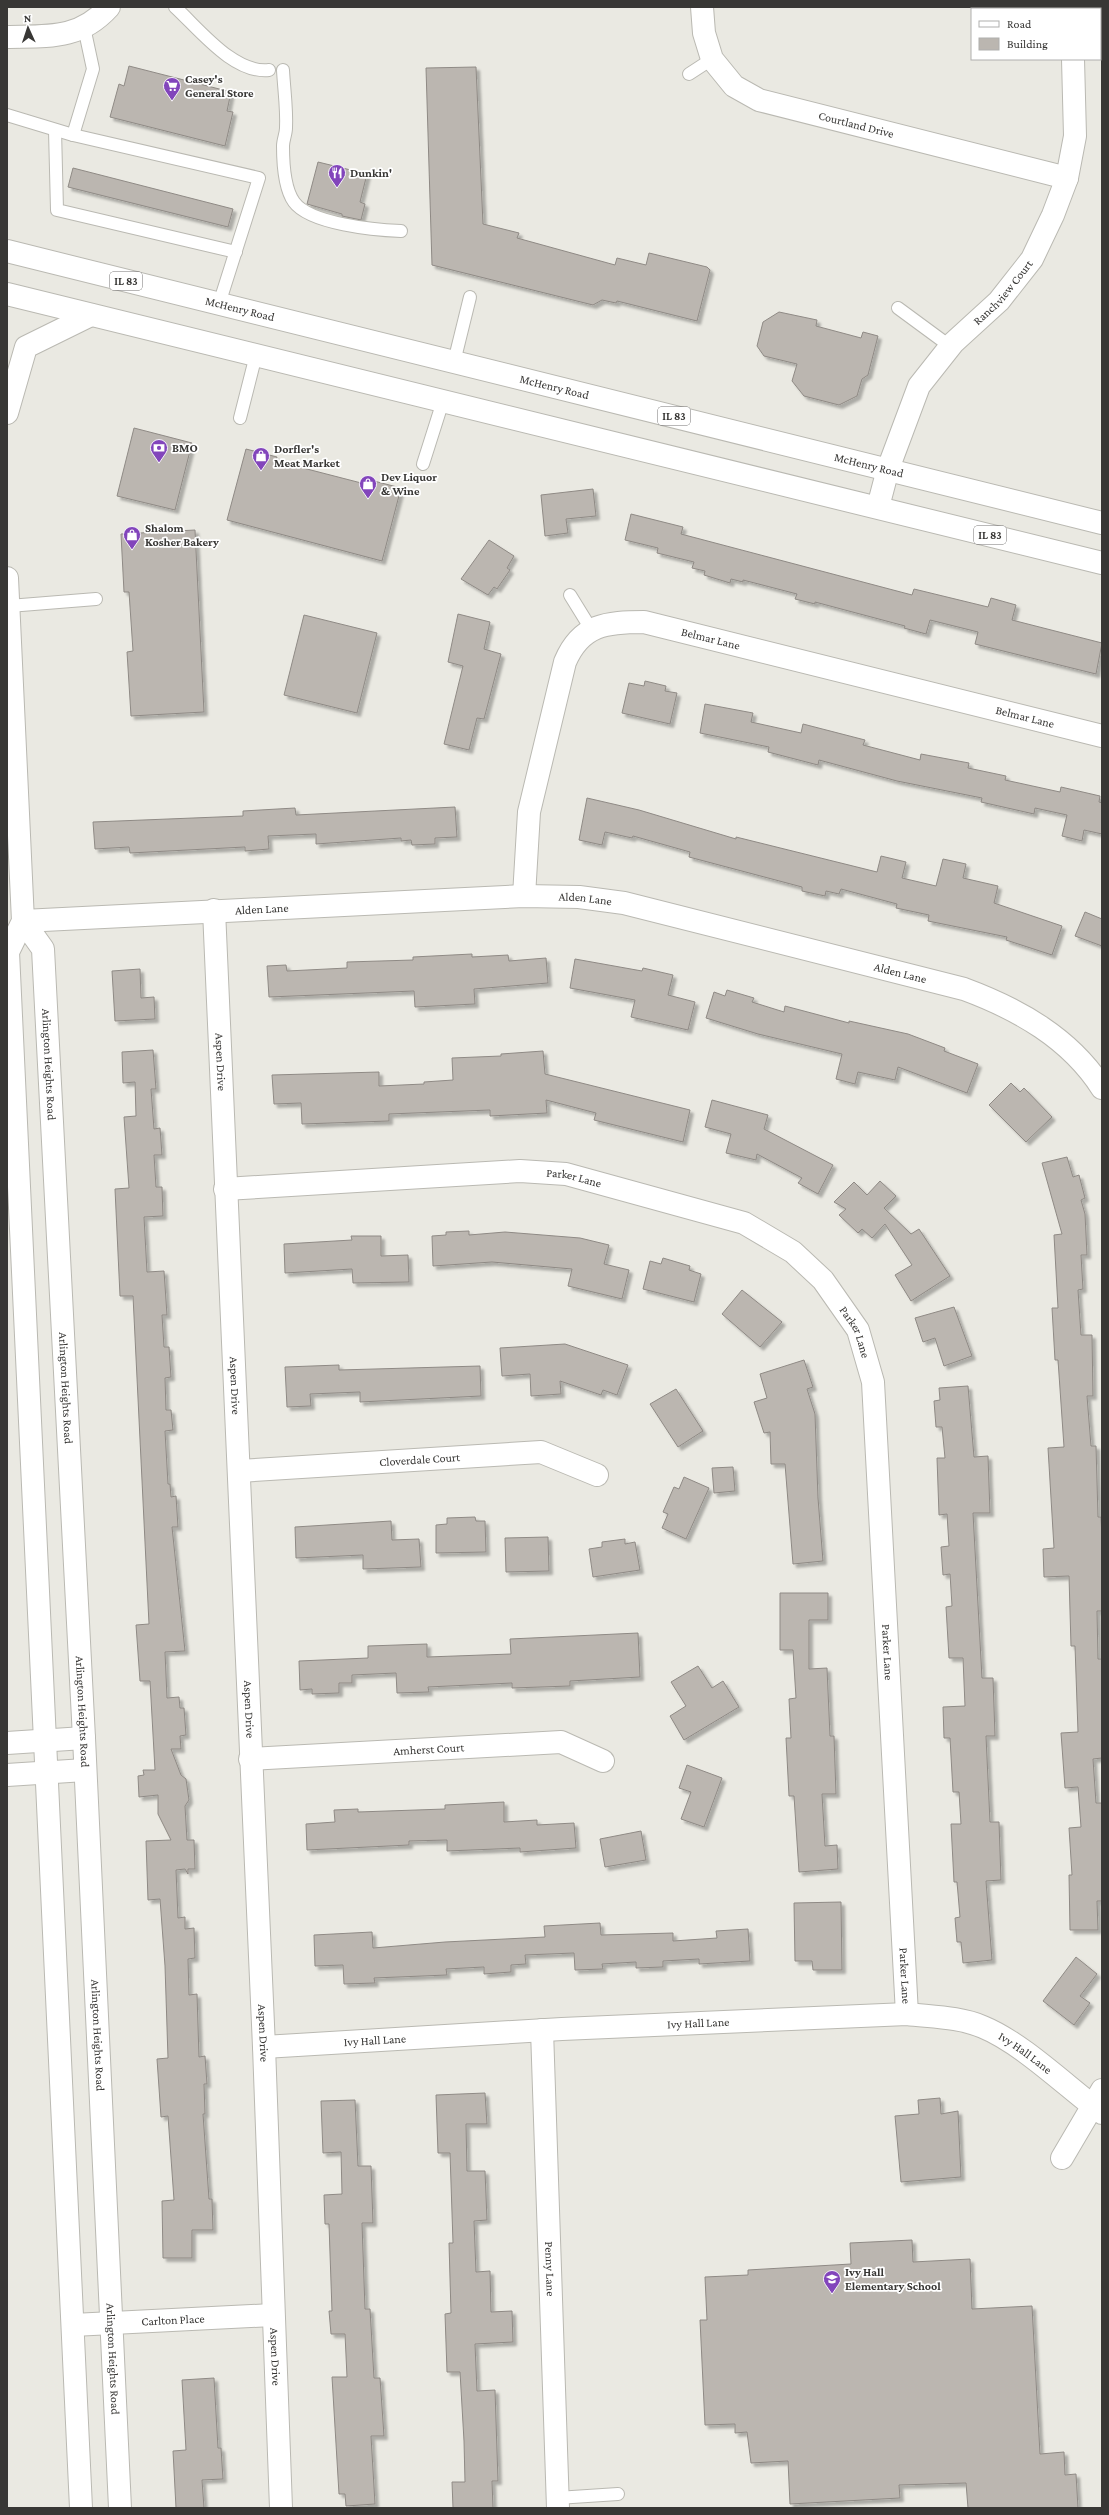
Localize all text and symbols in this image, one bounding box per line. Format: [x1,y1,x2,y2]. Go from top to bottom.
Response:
north arrow [8,8,48,48]
legend [971,8,1101,60]
text: N [23,12,32,24]
text: Road [1007,17,1032,31]
text: Building [1007,37,1048,51]
place label: Casey's General Store [185,72,254,100]
supermarket icon: Casey's General Store [162,76,182,101]
street label: Courtland Drive [817,108,895,141]
restaurant icon: Dunkin' [327,163,347,188]
place label: Dunkin' [350,166,392,180]
street label: Ranchview Court [970,256,1036,328]
road number: IL 83 [110,272,142,290]
street label: McHenry Road [204,294,277,324]
street label: McHenry Road [518,372,591,402]
road number: IL 83 [658,407,690,425]
bank icon: BMO [149,438,169,463]
place label: BMO [172,441,198,455]
place label: Dorfler's Meat Market [274,442,340,470]
shop icon: Dorfler's Meat Market [251,446,271,471]
street label: McHenry Road [833,450,906,481]
place label: Dev Liquor & Wine [381,470,437,498]
shop icon: Dev Liquor & Wine [358,474,378,499]
place label: Shalom Kosher Bakery [145,521,219,549]
shop icon: Shalom Kosher Bakery [122,525,142,550]
road number: IL 83 [974,526,1006,544]
street label: Belmar Lane [680,625,741,653]
street label: Belmar Lane [994,703,1056,731]
street label: Alden Lane [558,890,613,908]
street label: Alden Lane [235,901,289,917]
street label: Alden Lane [873,960,928,986]
street label: Arlington Heights Road [39,1008,59,1121]
street label: Aspen Drive [212,1033,229,1091]
street label: Parker Lane [546,1166,603,1190]
street label: Parker Lane [837,1303,873,1360]
street label: Arlington Heights Road [56,1332,76,1445]
street label: Aspen Drive [227,1356,243,1415]
street label: Cloverdale Court [379,1450,462,1469]
street label: Parker Lane [879,1624,896,1681]
street label: Arlington Heights Road [73,1655,92,1768]
street label: Aspen Drive [241,1680,257,1738]
street label: Amherst Court [393,1740,466,1758]
street label: Parker Lane [896,1947,913,2004]
street label: Arlington Heights Road [88,1979,108,2092]
street label: Aspen Drive [255,2004,272,2062]
street label: Ivy Hall Lane [667,2015,730,2031]
street label: Ivy Hall Lane [996,2029,1055,2077]
street label: Ivy Hall Lane [343,2031,406,2049]
street label: Penny Lane [542,2241,558,2297]
place label: Ivy Hall Elementary School [845,2265,941,2293]
school or university icon: Ivy Hall Elementary School [822,2269,842,2294]
street label: Arlington Heights Road [103,2303,123,2416]
street label: Carlton Place [141,2311,205,2329]
street label: Aspen Drive [267,2327,283,2386]

